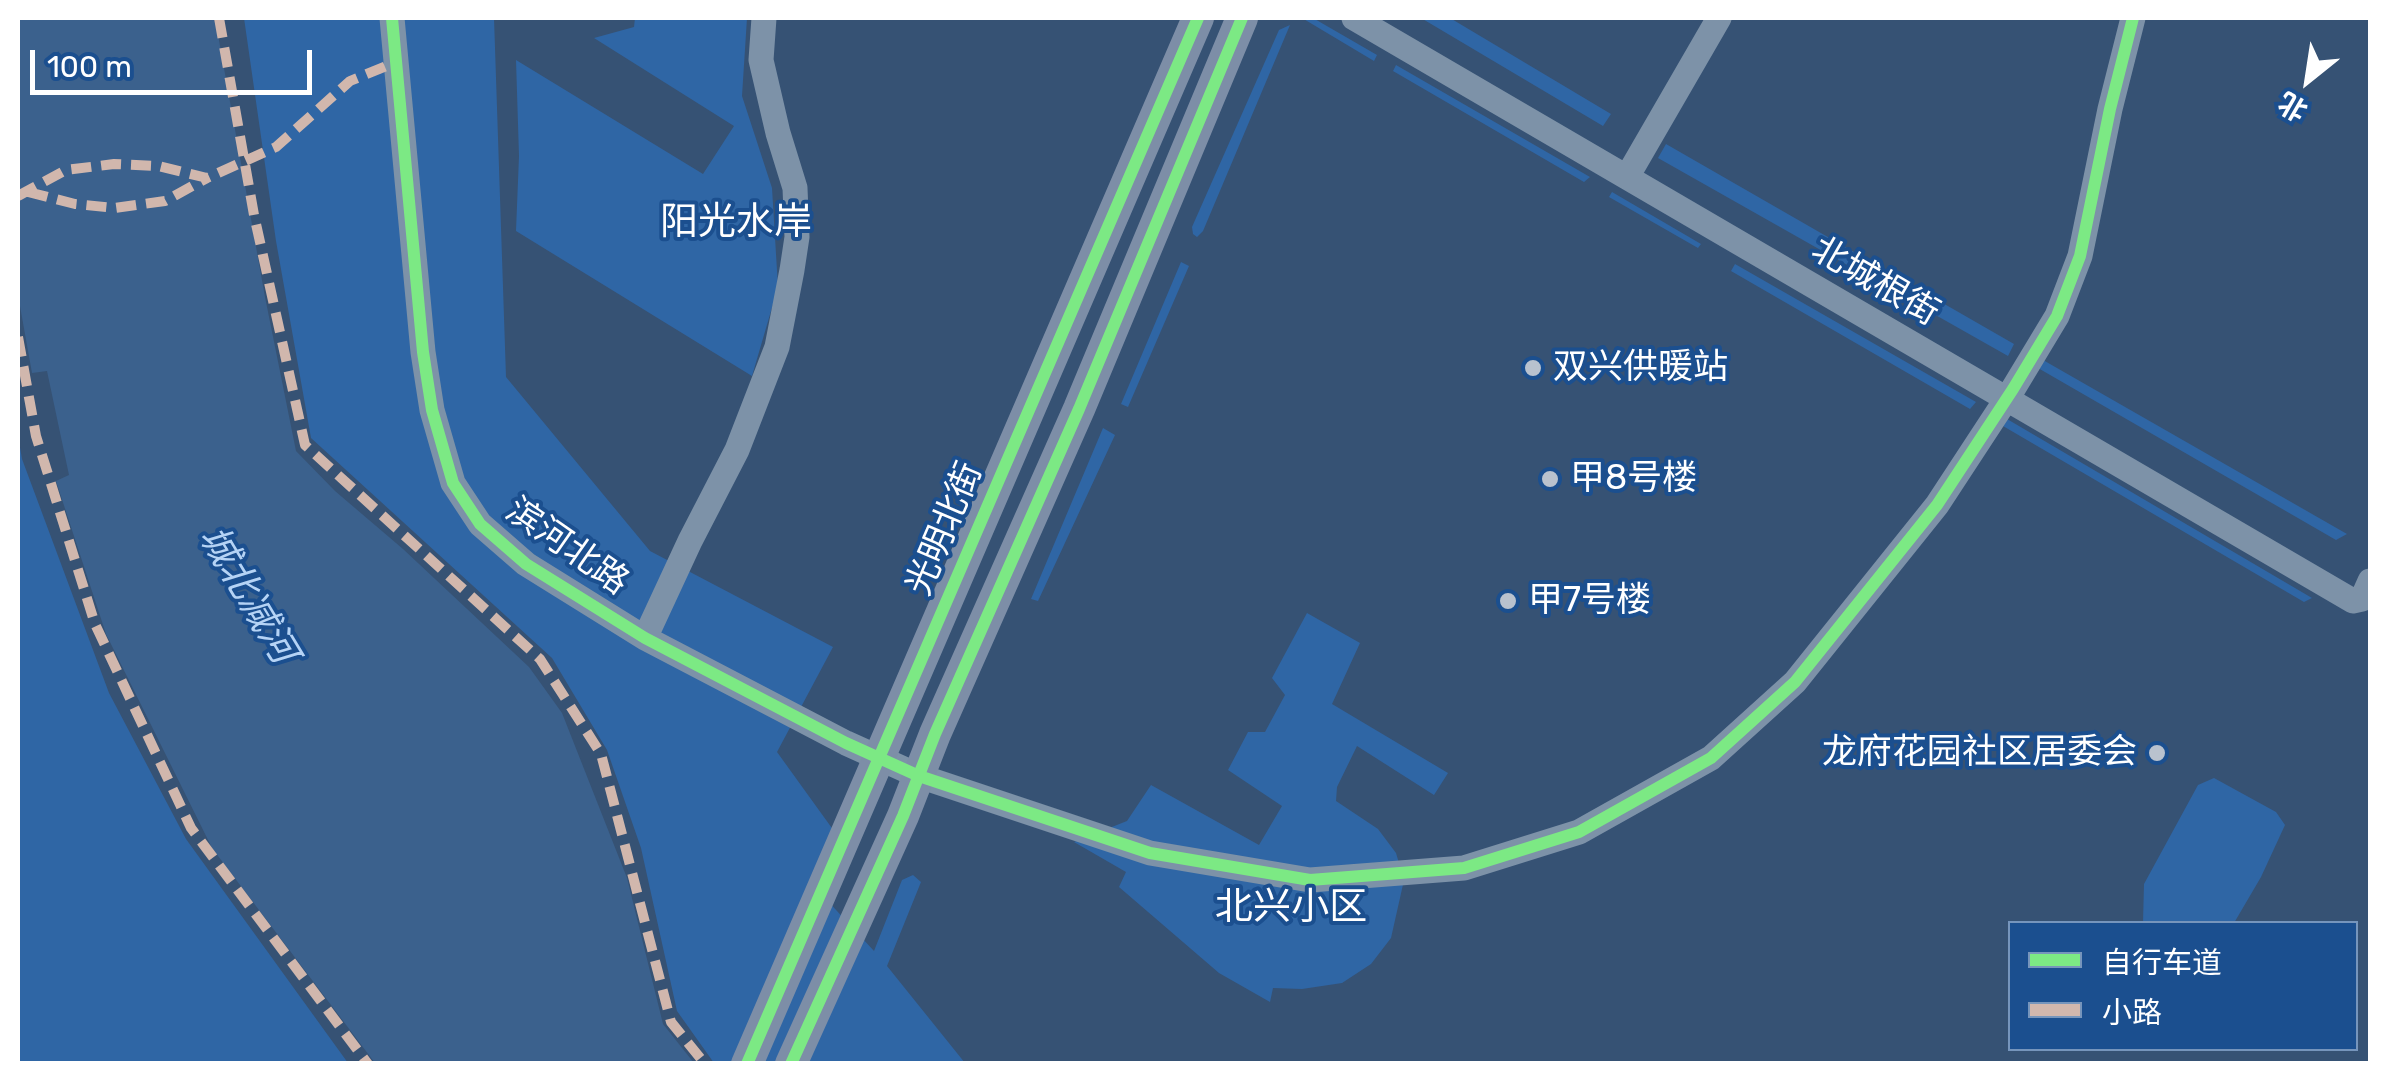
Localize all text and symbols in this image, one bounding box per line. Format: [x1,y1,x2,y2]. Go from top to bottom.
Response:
scale bar [35,30,318,92]
north arrow [2258,30,2358,130]
text: 100 m [47,49,132,85]
text: 北 [2272,85,2313,128]
district label: 阳光水岸 [660,200,812,246]
street label: 北城根街 [1804,229,1946,335]
place label: 双兴供暖站 [1553,347,1728,389]
marker: 双兴供暖站 [1522,357,1544,379]
street label: 光明北街 [898,456,992,602]
place label: 甲8号楼 [1570,458,1697,500]
marker: 甲8号楼 [1539,468,1561,490]
street label: 滨河北路 [498,490,636,604]
water label: 城北减河 [188,518,306,672]
place label: 甲7号楼 [1528,580,1651,622]
marker: 甲7号楼 [1497,590,1519,612]
place label: 龙府花园社区居委会 [1822,732,2137,774]
marker: 龙府花园社区居委会 [2146,742,2168,764]
district label: 北兴小区 [1215,885,1367,931]
legend [2008,921,2358,1051]
text: 自行车道 [2102,945,2222,981]
text: 小路 [2102,995,2162,1031]

